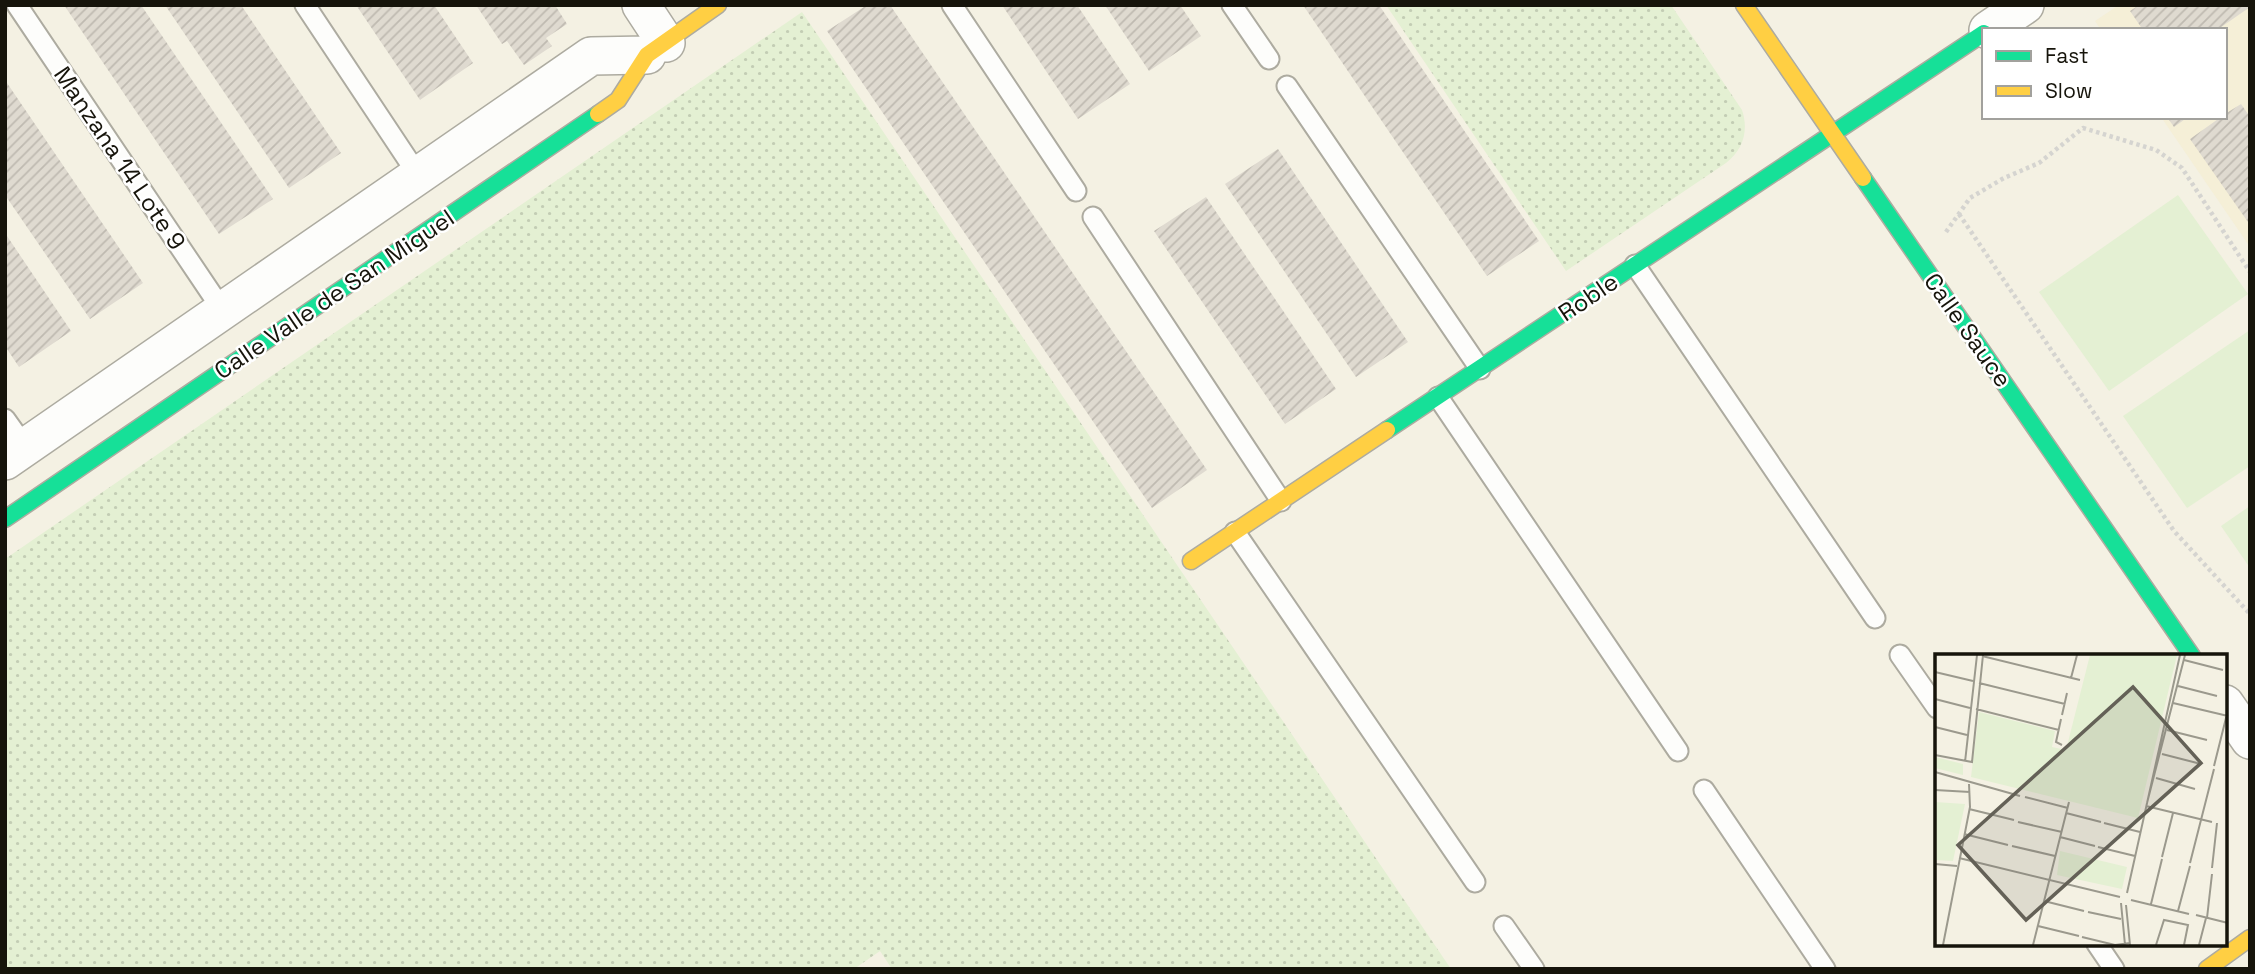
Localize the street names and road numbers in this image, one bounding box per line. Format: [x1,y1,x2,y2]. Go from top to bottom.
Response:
street label: Manzana 14 Lote 9 [47,60,193,256]
street label: Calle Valle de San Miguel [208,202,460,386]
street label: Roble [1552,266,1624,328]
street label: Calle Sauce [1917,267,2019,393]

